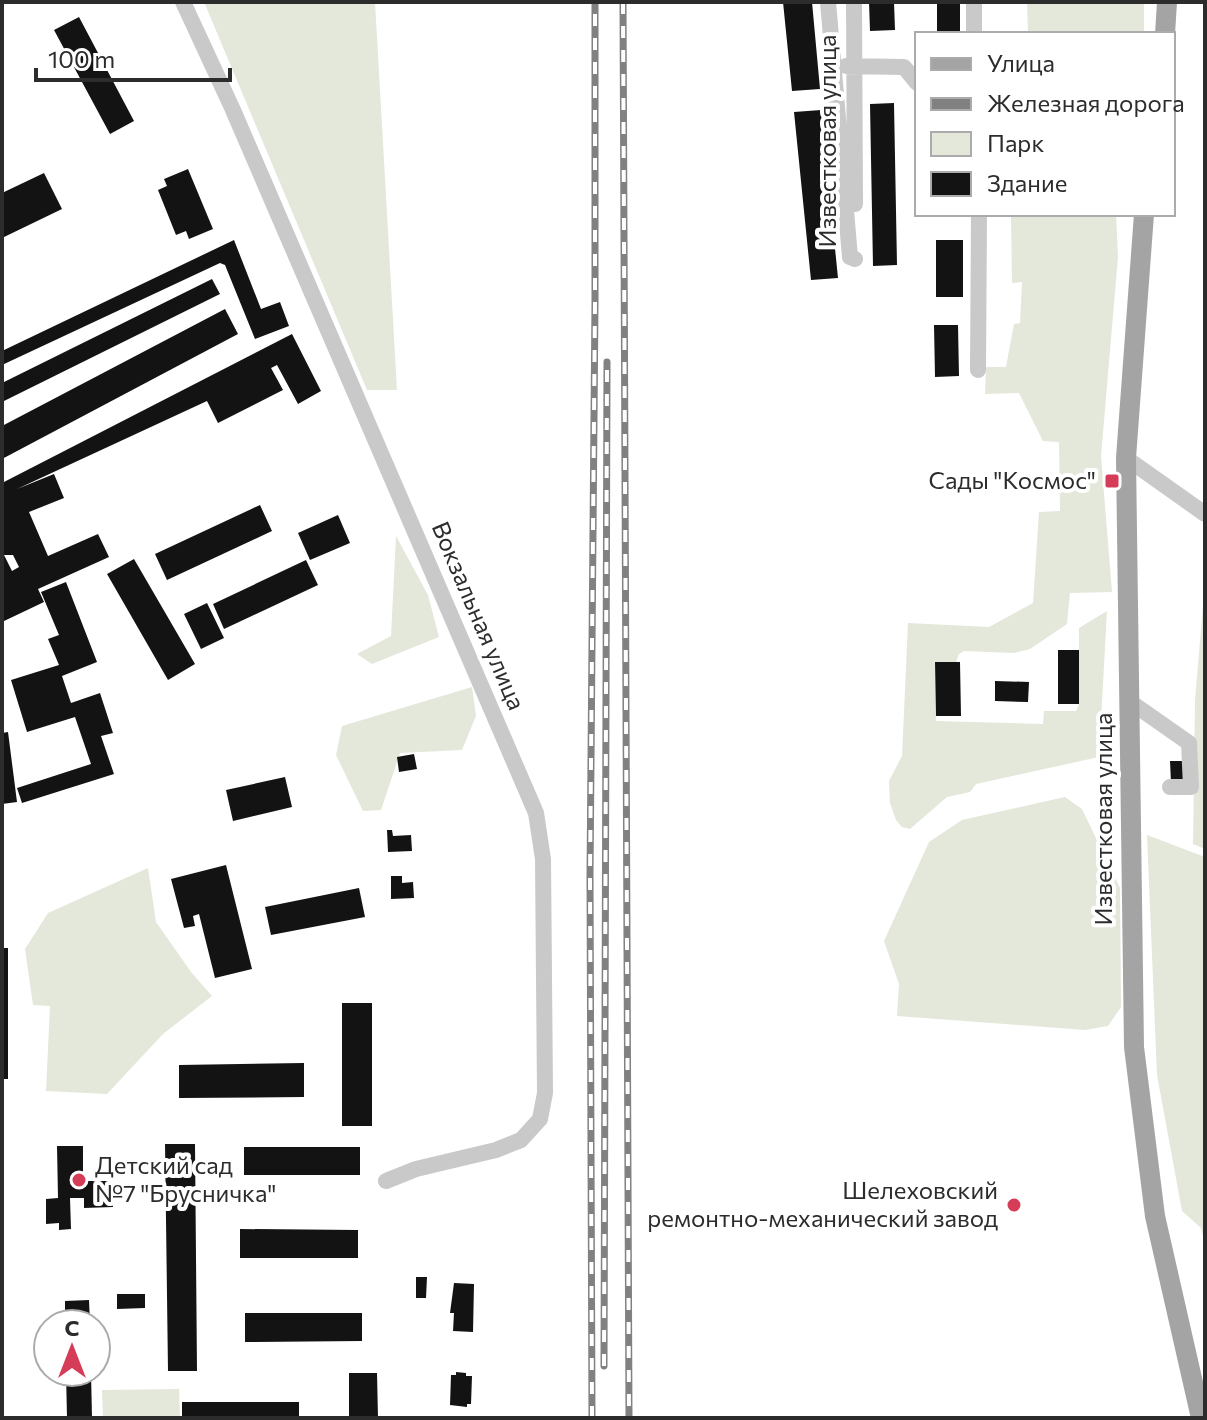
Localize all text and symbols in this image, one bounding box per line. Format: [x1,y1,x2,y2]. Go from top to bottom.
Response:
scale bar [36,32,230,82]
legend [915,32,1175,216]
street label: Известковая улица [812,35,841,247]
text: 100 m [48,44,115,73]
text: Улица [987,48,1055,77]
text: Железная дорога [987,88,1185,117]
text: Парк [987,128,1044,157]
text: Здание [987,168,1067,197]
place label: Сады "Космос" [929,465,1096,494]
marker: Сады "Космос" [1103,472,1121,490]
street label: Вокзальная улица [427,517,532,714]
street label: Известковая улица [1088,713,1117,925]
place label: Детский сад №7 "Брусничка" [95,1150,276,1207]
marker: Детский сад №7 "Брусничка" [70,1171,88,1189]
place label: Шелеховский ремонтно-механический завод [647,1175,998,1232]
marker: Шелеховский ремонтно-механический завод [1005,1196,1023,1214]
north arrow [32,1308,112,1388]
text: С [64,1314,80,1341]

